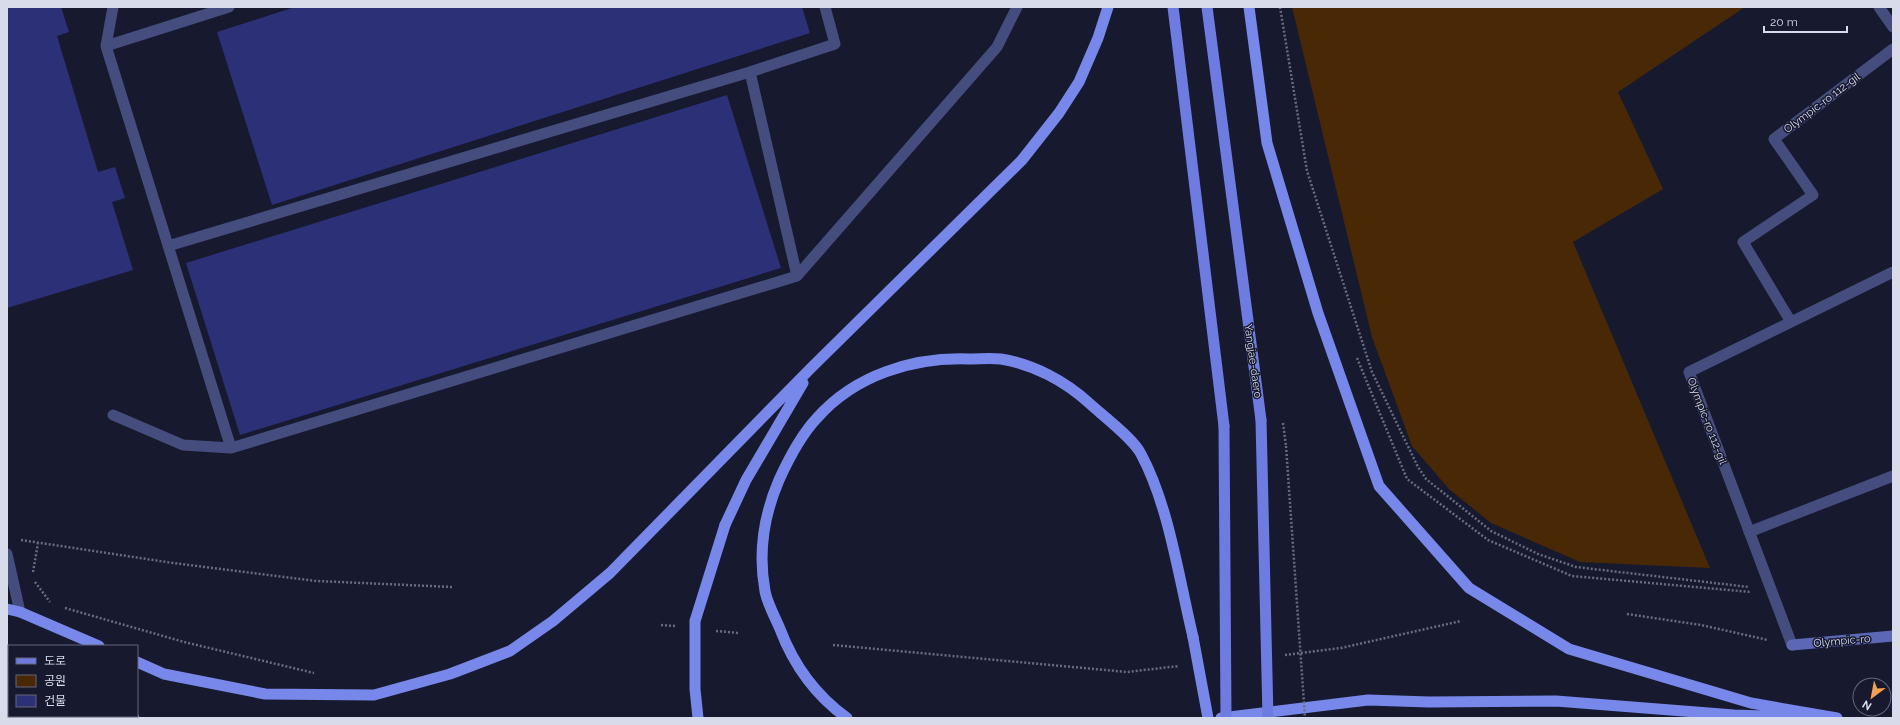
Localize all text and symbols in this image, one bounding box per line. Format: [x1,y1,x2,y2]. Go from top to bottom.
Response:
scale bar [1764,8,1847,34]
text: 20 m [1770,15,1798,29]
street label: Olympic-ro 112-gil [1781,70,1863,136]
street label: Yangjae-daero [1241,323,1265,399]
street label: Olympic-ro 112-gil [1684,376,1730,466]
street label: Olympic-ro [1813,632,1872,650]
legend [8,645,138,717]
text: 도로 [44,654,66,668]
text: 공원 [44,674,66,688]
north arrow [1852,677,1892,717]
text: 건물 [44,694,66,708]
text: N [1860,697,1874,713]

